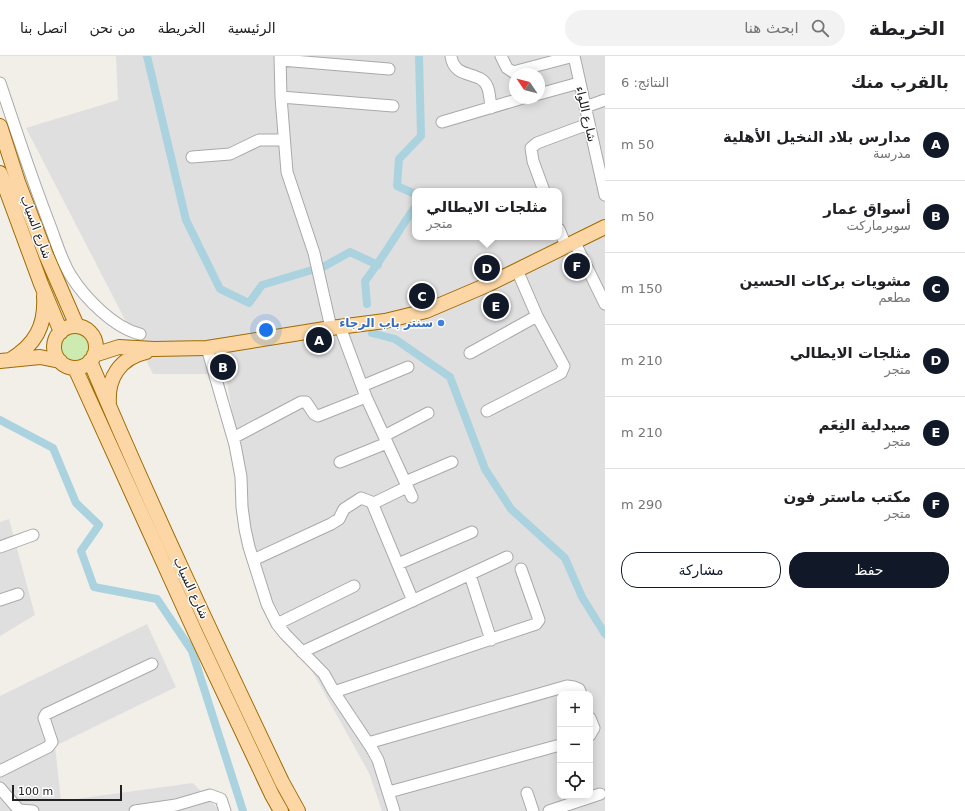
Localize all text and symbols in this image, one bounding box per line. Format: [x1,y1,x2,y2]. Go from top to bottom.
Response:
search box [565,10,845,46]
icon: search [809,17,831,39]
text: الخريطة [869,17,945,39]
text: ابحث هنا [744,19,799,37]
text: اتصل بنا [20,20,67,36]
text: من نحن [89,20,136,36]
text: الخريطة [158,20,205,36]
text: الرئيسية [227,20,276,36]
north arrow [509,68,545,104]
text: بالقرب منك [851,72,949,92]
text: النتائج: 6 [621,75,669,90]
street label: شارع اللواء [572,85,599,143]
text: مدارس بلاد النخيل الأهلية [723,128,911,146]
text: 50 m [621,137,654,152]
text: A [931,137,941,152]
text: مدرسة [873,146,911,161]
popup [412,188,562,240]
street label: شارع السياب [17,193,54,261]
text: مثلجات الايطالي [426,198,548,216]
text: أسواق عمار [823,200,911,218]
text: 50 m [621,209,654,224]
text: B [931,209,941,224]
text: متجر [426,216,453,231]
text: سوبرماركت [846,218,911,233]
pin: F [564,251,590,281]
pin: D [474,253,500,283]
text: مشويات بركات الحسين [739,272,911,290]
pin: C [409,281,435,311]
text: 150 m [621,281,663,296]
text: C [931,281,941,296]
text: مطعم [878,290,911,305]
pin: E [483,291,509,321]
place label: سنتر باب الرجاء [339,316,433,330]
marker: سنتر باب الرجاء [436,318,446,328]
your location [256,320,276,340]
pin: A [306,325,332,355]
text: مثلجات الايطالي [790,344,911,362]
pin: B [210,352,236,382]
text: 210 m [621,353,663,368]
text: D [931,353,941,368]
text: متجر [885,362,911,377]
text: صيدلية النِعَم [819,416,911,434]
text: 210 m [621,425,663,440]
text: E [932,425,940,440]
text: متجر [885,434,911,449]
text: مكتب ماستر فون [783,488,911,506]
text: 290 m [621,497,663,512]
text: F [932,497,940,512]
text: متجر [885,506,911,521]
button: مشاركة [621,552,781,588]
button: حفظ [789,552,949,588]
street label: شارع السياب [170,555,211,622]
map controls [557,691,593,799]
button: + [557,691,593,727]
button: − [557,727,593,763]
button: locate [557,763,593,799]
scale bar [12,783,122,802]
text: 100 m [18,785,53,798]

